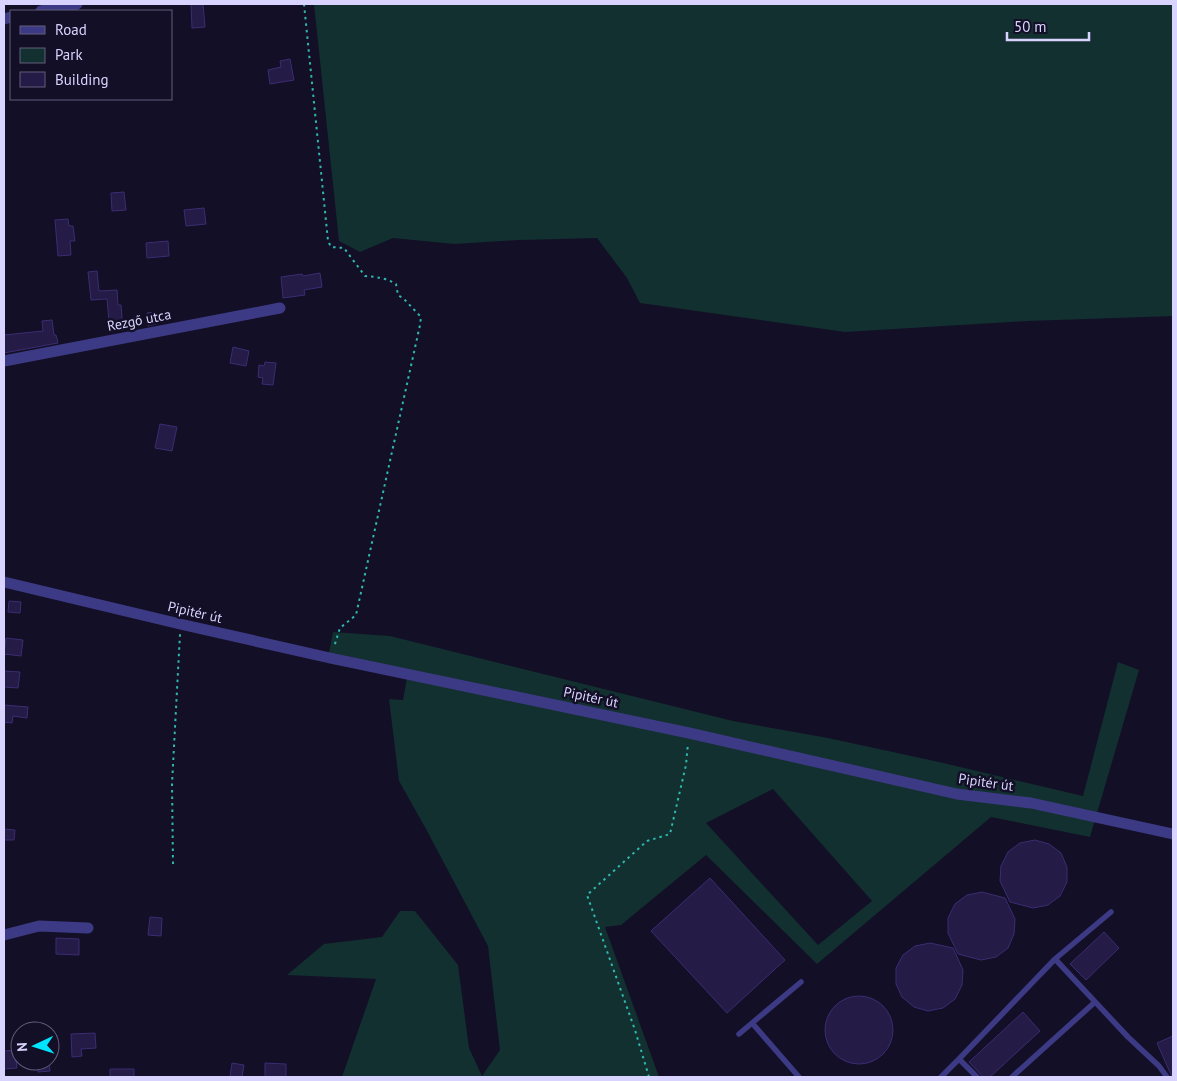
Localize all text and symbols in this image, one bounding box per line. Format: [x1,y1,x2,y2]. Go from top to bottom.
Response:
legend [10,10,172,100]
scale bar [1007,10,1090,42]
text: 50 m [1014,17,1047,36]
text: Road [55,20,87,39]
text: Park [55,45,83,64]
text: Building [55,70,109,89]
street label: Rezgő utca [105,305,173,335]
street label: Pipitér út [166,597,224,627]
street label: Pipitér út [562,682,620,712]
street label: Pipitér út [957,769,1015,795]
north arrow [10,1021,60,1071]
text: N [13,1042,31,1052]

